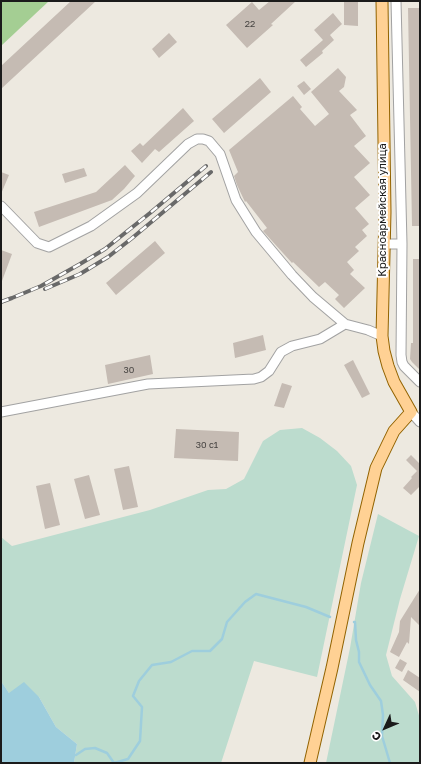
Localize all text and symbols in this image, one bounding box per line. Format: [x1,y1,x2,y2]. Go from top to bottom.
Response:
house number: 22 [245,19,255,29]
street label: Красноармейская улица [376,143,390,277]
house number: 30 [124,365,134,375]
house number: 30 с1 [196,440,218,450]
north arrow [365,708,405,748]
text: С [369,729,383,744]

